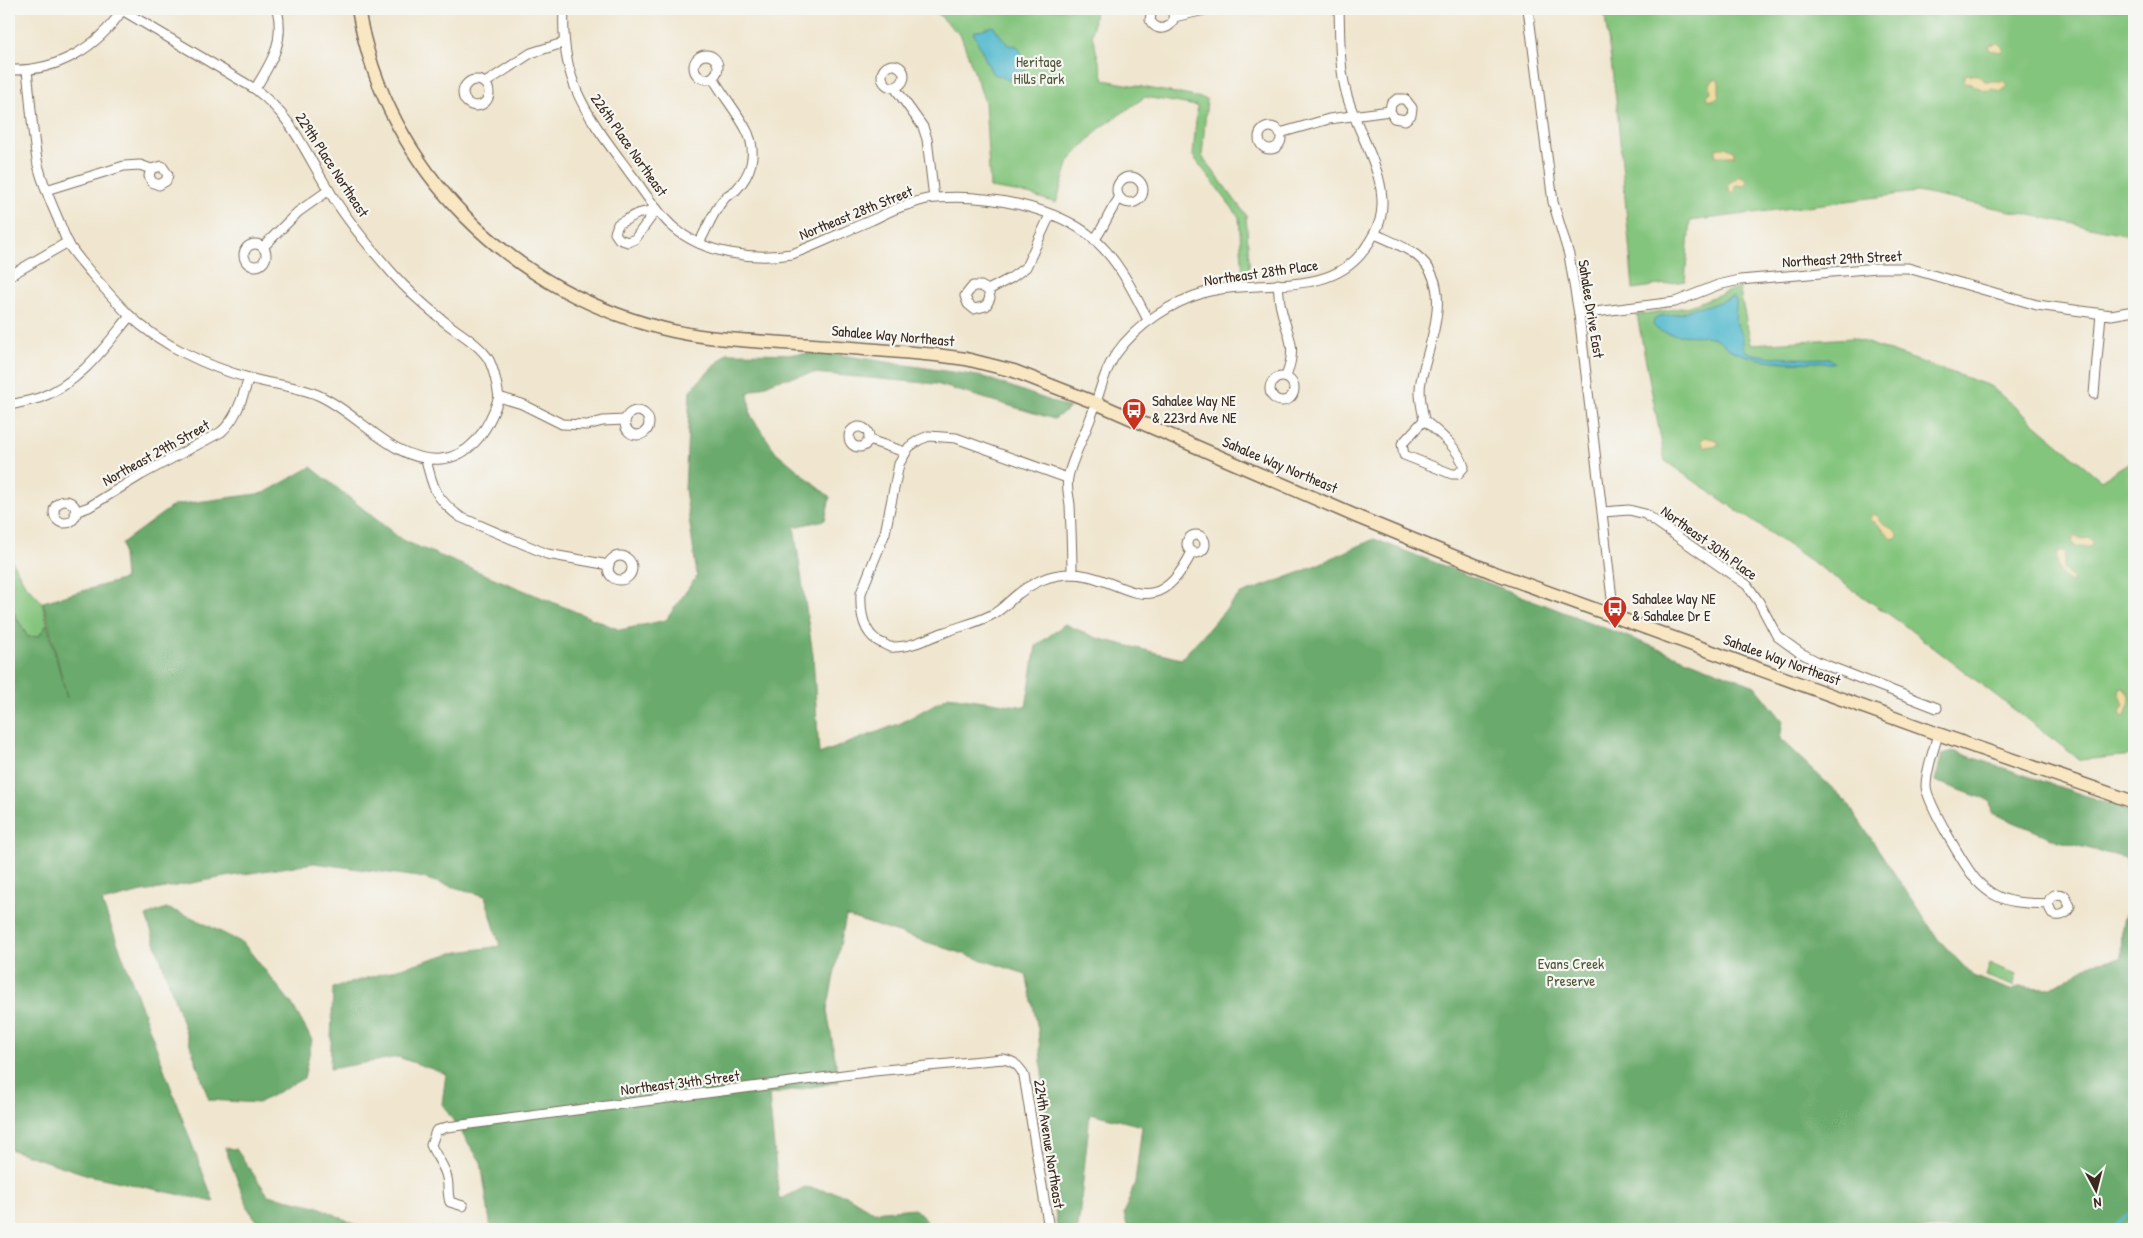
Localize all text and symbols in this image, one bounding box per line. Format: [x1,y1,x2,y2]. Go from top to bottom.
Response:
park label: Heritage Hills Park [1013,51,1065,89]
street label: 226th Place Northeast [586,89,673,201]
street label: 229th Place Northeast [291,108,375,222]
street label: Northeast 28th Street [796,180,917,245]
street label: Northeast 29th Street [1782,245,1903,272]
street label: Northeast 28th Place [1203,254,1319,291]
street label: Sahalee Drive East [1573,258,1610,361]
street label: Sahalee Way Northeast [831,320,956,351]
place label: Sahalee Way NE & 223rd Ave NE [1152,390,1237,428]
bus stop icon: Sahalee Way NE & 223rd Ave NE [1121,397,1147,431]
street label: Northeast 29th Street [98,414,214,491]
street label: Sahalee Way Northeast [1219,431,1342,499]
street label: Northeast 30th Place [1657,500,1762,585]
place label: Sahalee Way NE & Sahalee Dr E [1632,588,1716,626]
bus stop icon: Sahalee Way NE & Sahalee Dr E [1602,595,1628,629]
street label: Sahalee Way Northeast [1721,629,1844,691]
park label: Evans Creek Preserve [1538,953,1604,991]
street label: Northeast 34th Street [619,1065,741,1100]
street label: 224th Avenue Northeast [1029,1078,1070,1211]
north arrow [2070,1166,2120,1216]
text: N [2092,1194,2103,1213]

